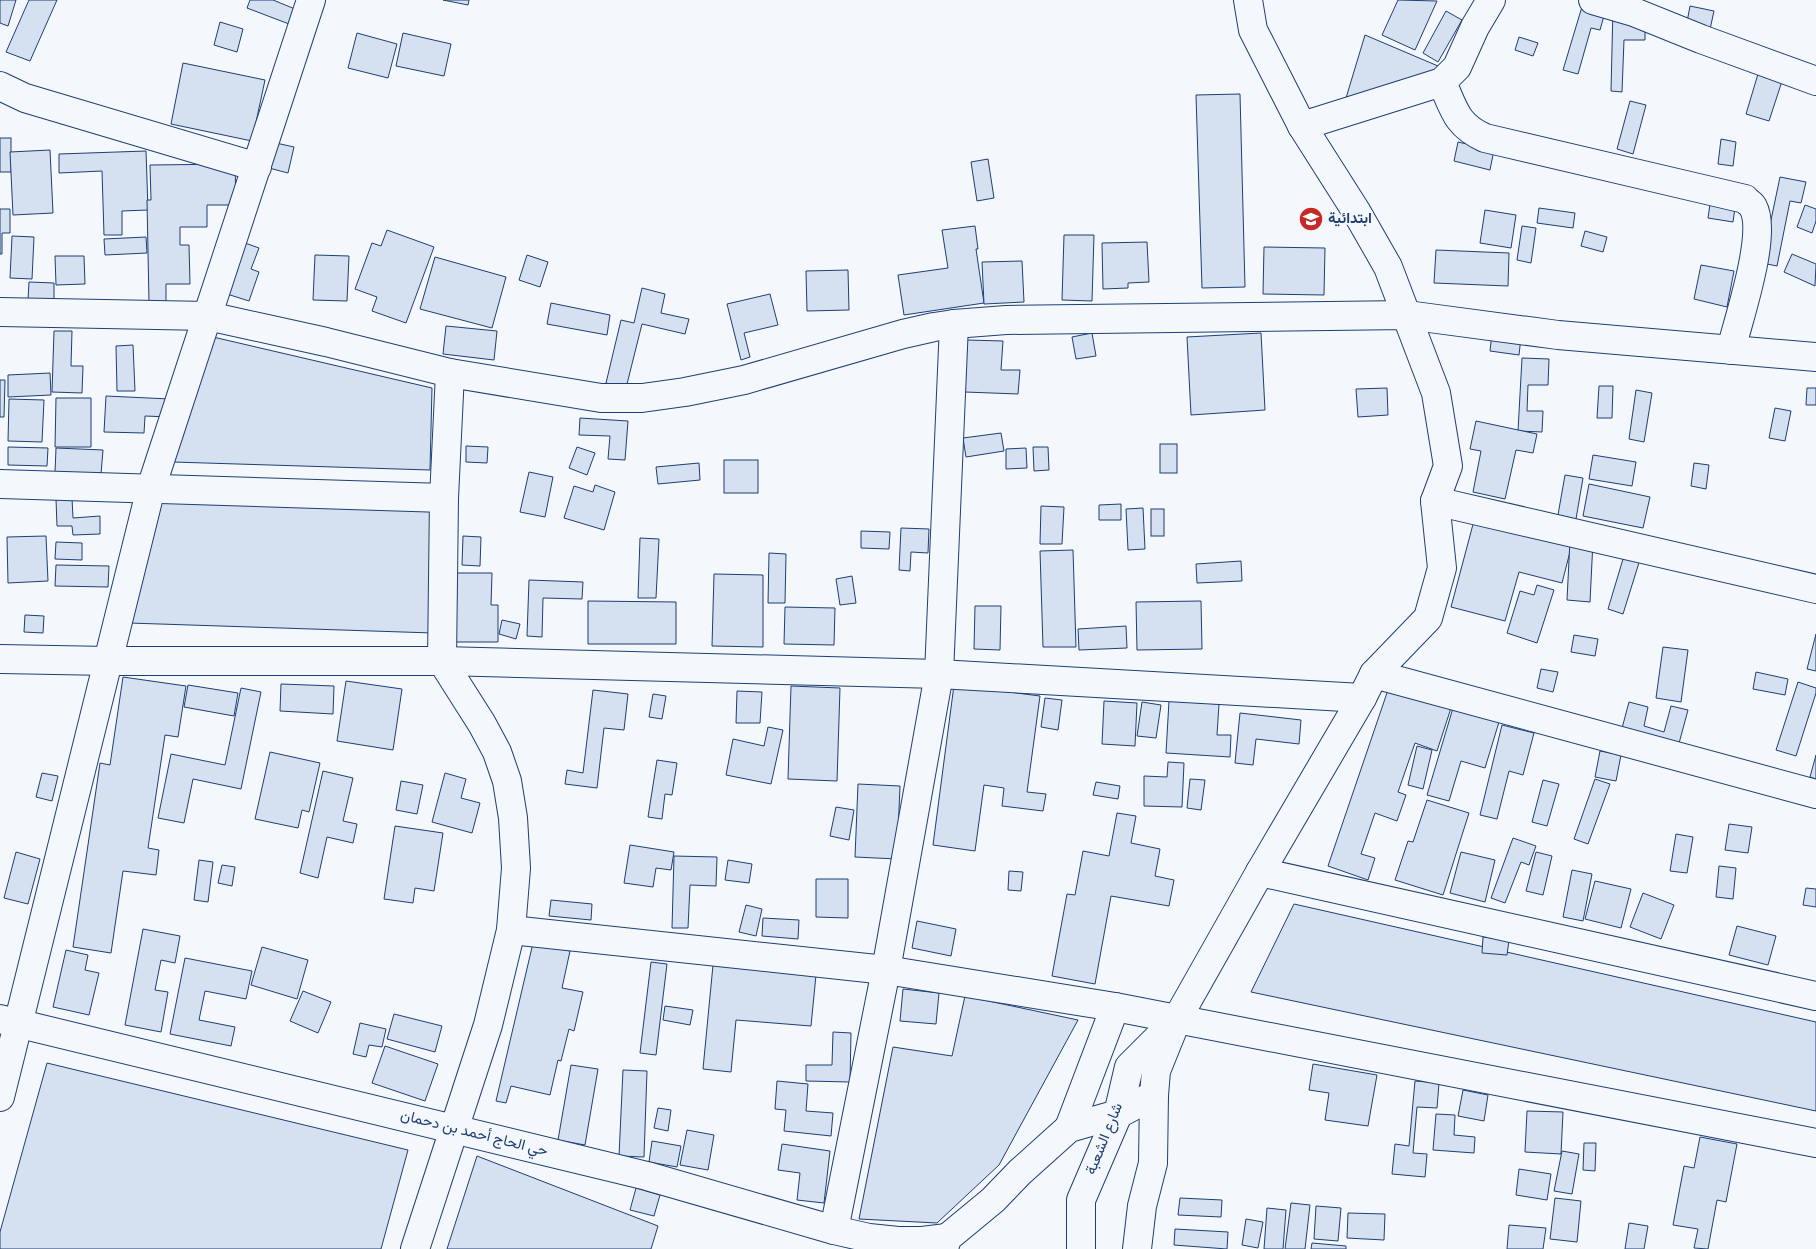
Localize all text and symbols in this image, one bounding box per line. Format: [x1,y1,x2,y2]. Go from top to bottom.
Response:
school or university icon: ابتدائية [1298,206,1324,232]
place label: ابتدائية [1328,210,1372,229]
street label: شارع الشعبة [1082,1100,1128,1178]
street label: حي الحاج أحمد بن دحمان [398,1107,550,1163]

